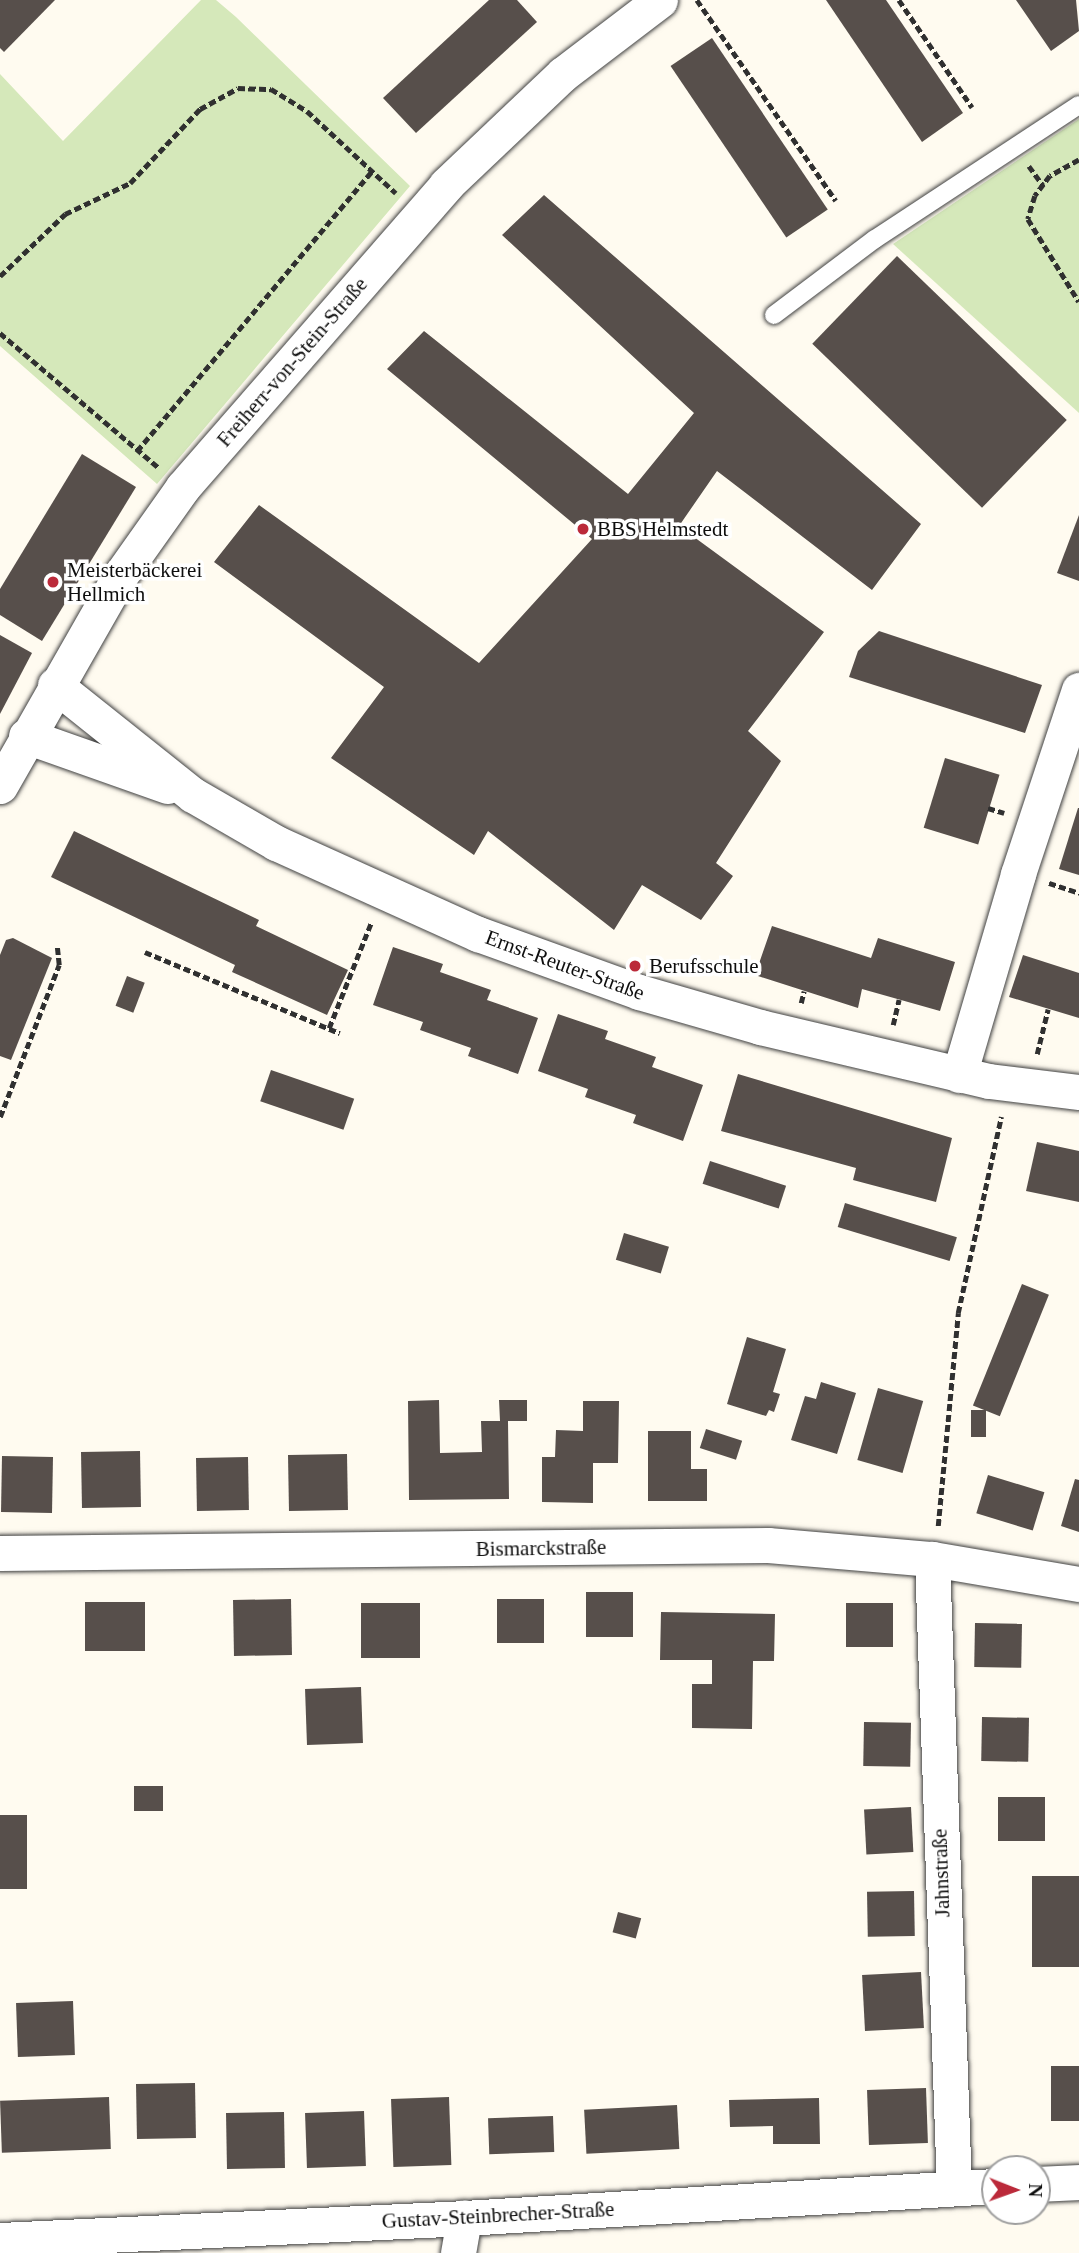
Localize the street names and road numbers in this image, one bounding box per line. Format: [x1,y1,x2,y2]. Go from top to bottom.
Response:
street label: Freiherr-von-Stein-Straße [211,272,373,452]
street label: Ernst-Reuter-Straße [482,925,648,1005]
street label: Bismarckstraße [475,1534,607,1562]
street label: Jahnstraße [927,1828,955,1918]
street label: Gustav-Steinbrecher-Straße [381,2196,615,2234]

